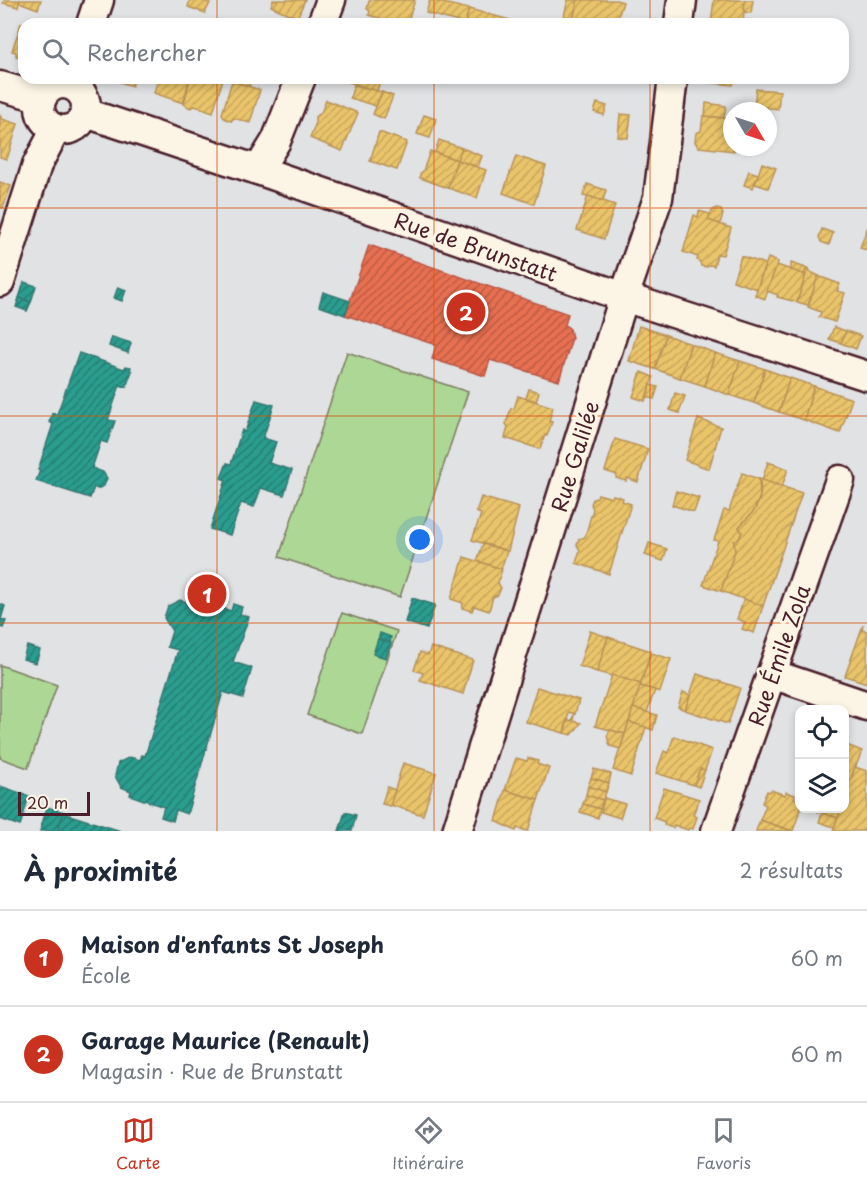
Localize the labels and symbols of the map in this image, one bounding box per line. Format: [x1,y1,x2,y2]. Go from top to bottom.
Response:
north arrow [723,102,777,156]
street label: Rue de Brunstatt [390,203,562,289]
pin: 2 [446,290,486,334]
street label: Rue Galilée [542,396,606,516]
your location [405,525,434,554]
pin: 1 [188,572,226,616]
street label: Rue Émile Zola [739,580,817,730]
scale bar [18,789,90,816]

